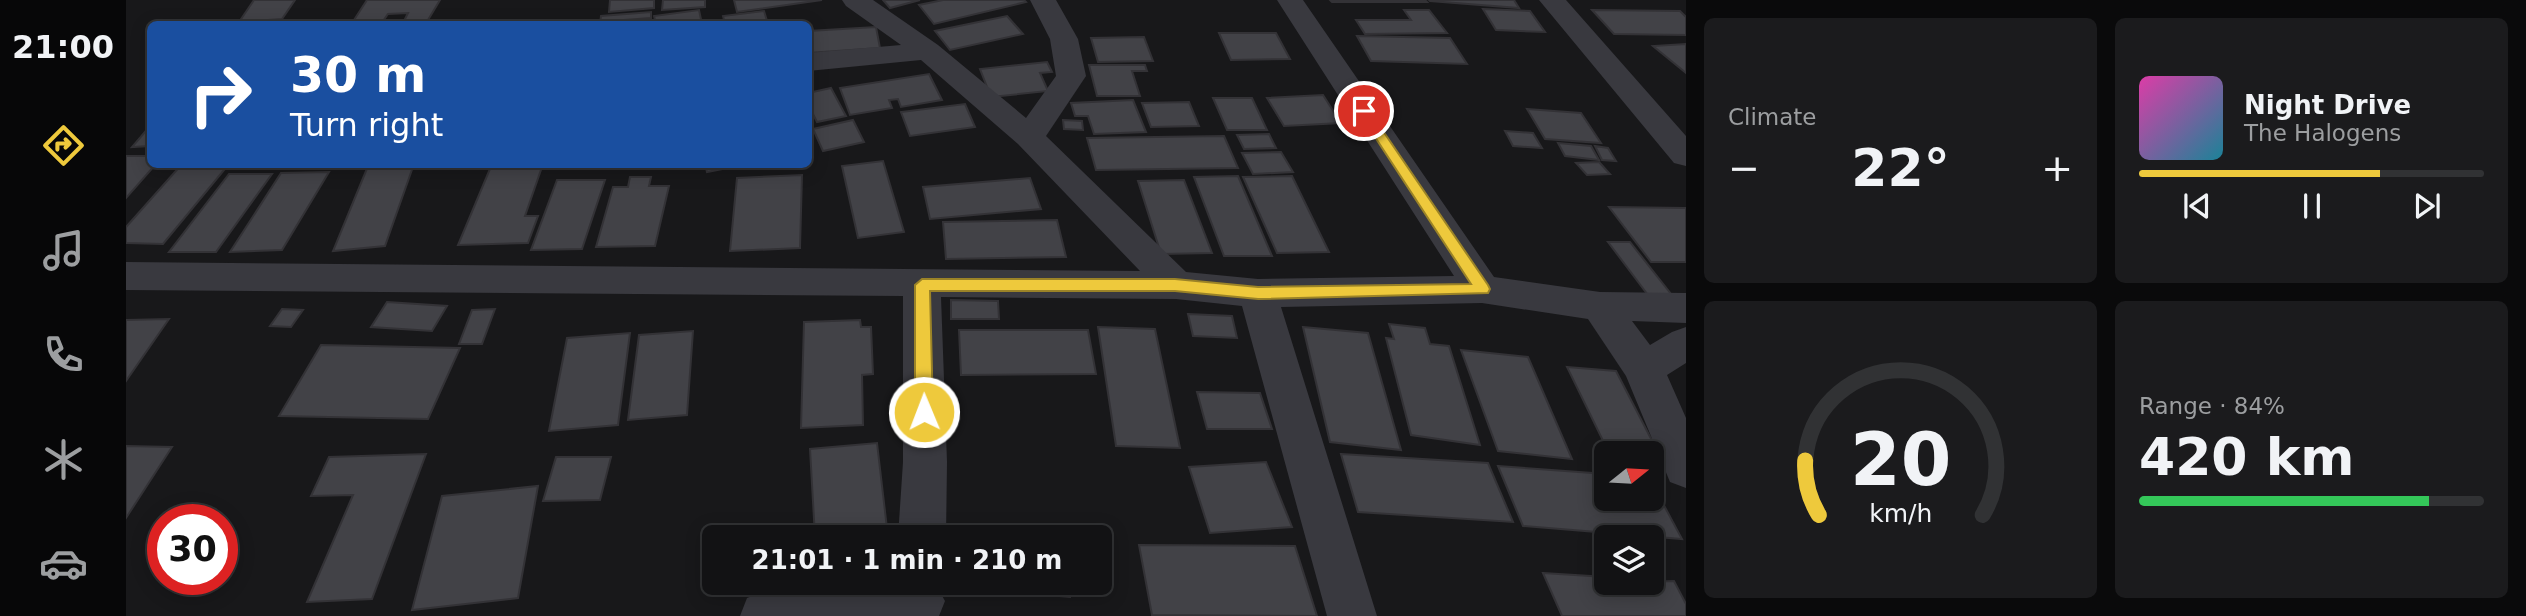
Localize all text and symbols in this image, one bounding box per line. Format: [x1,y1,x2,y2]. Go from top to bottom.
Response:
text: 21:00 [12,28,114,66]
text: 30 m [290,47,426,104]
icon: right [175,49,266,140]
pin [1334,81,1394,141]
text: Night Drive [2244,90,2411,120]
icon: arrive [1345,92,1383,130]
text: Climate [1728,104,1817,130]
text: Turn right [290,106,443,144]
text: The Halogens [2244,120,2401,146]
icon: directions [39,121,88,170]
text: 22° [1851,138,1950,198]
text: − [1728,146,1760,190]
text: + [2041,146,2073,190]
icon: previous [2178,187,2216,225]
icon: pause [2293,187,2331,225]
icon: next [2408,187,2446,225]
icon: music [39,226,88,275]
icon: phone [39,330,88,379]
position arrow [887,375,961,449]
text: Range · 84% [2139,393,2285,419]
text: 20 [1850,418,1951,503]
text: 420 km [2139,427,2354,487]
icon: climate [39,435,88,484]
north arrow [1594,441,1664,511]
map controls [1594,441,1664,595]
text: km/h [1869,499,1932,528]
speed limit sign: 30 [147,504,238,595]
button: layers [1594,525,1664,595]
icon: car [39,539,88,588]
text: 21:01 · 1 min · 210 m [752,545,1062,575]

